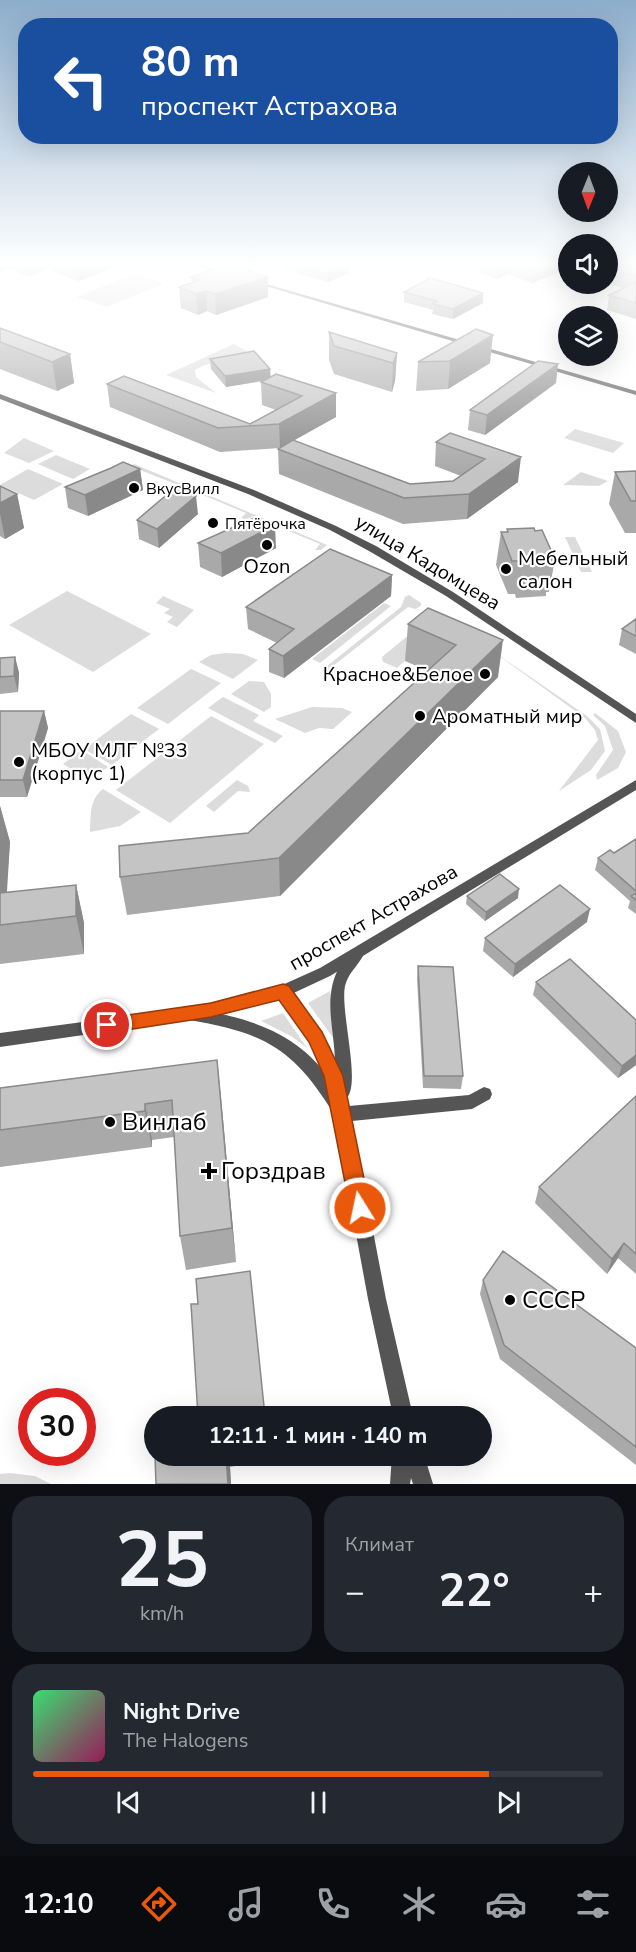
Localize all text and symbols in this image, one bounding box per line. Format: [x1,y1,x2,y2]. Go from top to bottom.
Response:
text: 80 m [141,34,240,91]
icon: left [42,42,120,120]
text: проспект Астрахова [141,88,398,125]
north arrow [558,162,618,222]
map controls [558,162,618,366]
button: sound [558,234,618,294]
button: layers [558,306,618,366]
place label: ВкусВилл [146,478,220,500]
marker: ВкусВилл [127,481,141,495]
street label: улица Кадомцева [350,508,506,617]
place label: Пятёрочка [225,513,306,535]
marker: Пятёрочка [206,516,220,530]
marker: Ozon [260,538,274,552]
place label: Мебельный салон [518,545,628,595]
place label: Ozon [244,553,290,580]
marker: Мебельный салон [499,562,513,576]
place label: Красное&Белое [323,661,473,688]
marker: Красное&Белое [478,667,492,681]
place label: Ароматный мир [432,703,582,730]
marker: Ароматный мир [413,709,427,723]
place label: МБОУ МЛГ №33 (корпус 1) [31,737,188,787]
marker: МБОУ МЛГ №33 (корпус 1) [12,755,26,769]
street label: проспект Астрахова [284,858,462,977]
pin [81,999,132,1050]
icon: arrive [90,1008,123,1041]
place label: Винлаб [122,1106,207,1138]
marker: Винлаб [103,1115,117,1129]
place label: Горздрав [221,1155,326,1187]
marker: Горздрав [202,1164,216,1178]
position arrow [328,1176,392,1240]
place label: СССР [522,1284,585,1316]
marker: СССР [503,1293,517,1307]
speed limit sign: 30 [18,1388,96,1466]
text: 12:11 · 1 мин · 140 m [209,1421,427,1451]
text: 25 [115,1507,209,1614]
text: Климат [345,1531,414,1558]
text: 22° [438,1561,510,1622]
text: − [345,1570,365,1615]
text: + [583,1570,603,1615]
text: km/h [140,1600,184,1627]
text: Night Drive [123,1697,240,1727]
text: The Halogens [123,1727,248,1754]
icon: previous [112,1786,145,1819]
icon: pause [302,1786,335,1819]
icon: next [492,1786,525,1819]
icon: directions [138,1883,180,1925]
icon: music [225,1883,267,1925]
icon: phone [312,1883,354,1925]
icon: climate [398,1883,440,1925]
icon: car [485,1883,527,1925]
icon: filters [572,1883,614,1925]
text: 12:10 [22,1886,94,1923]

